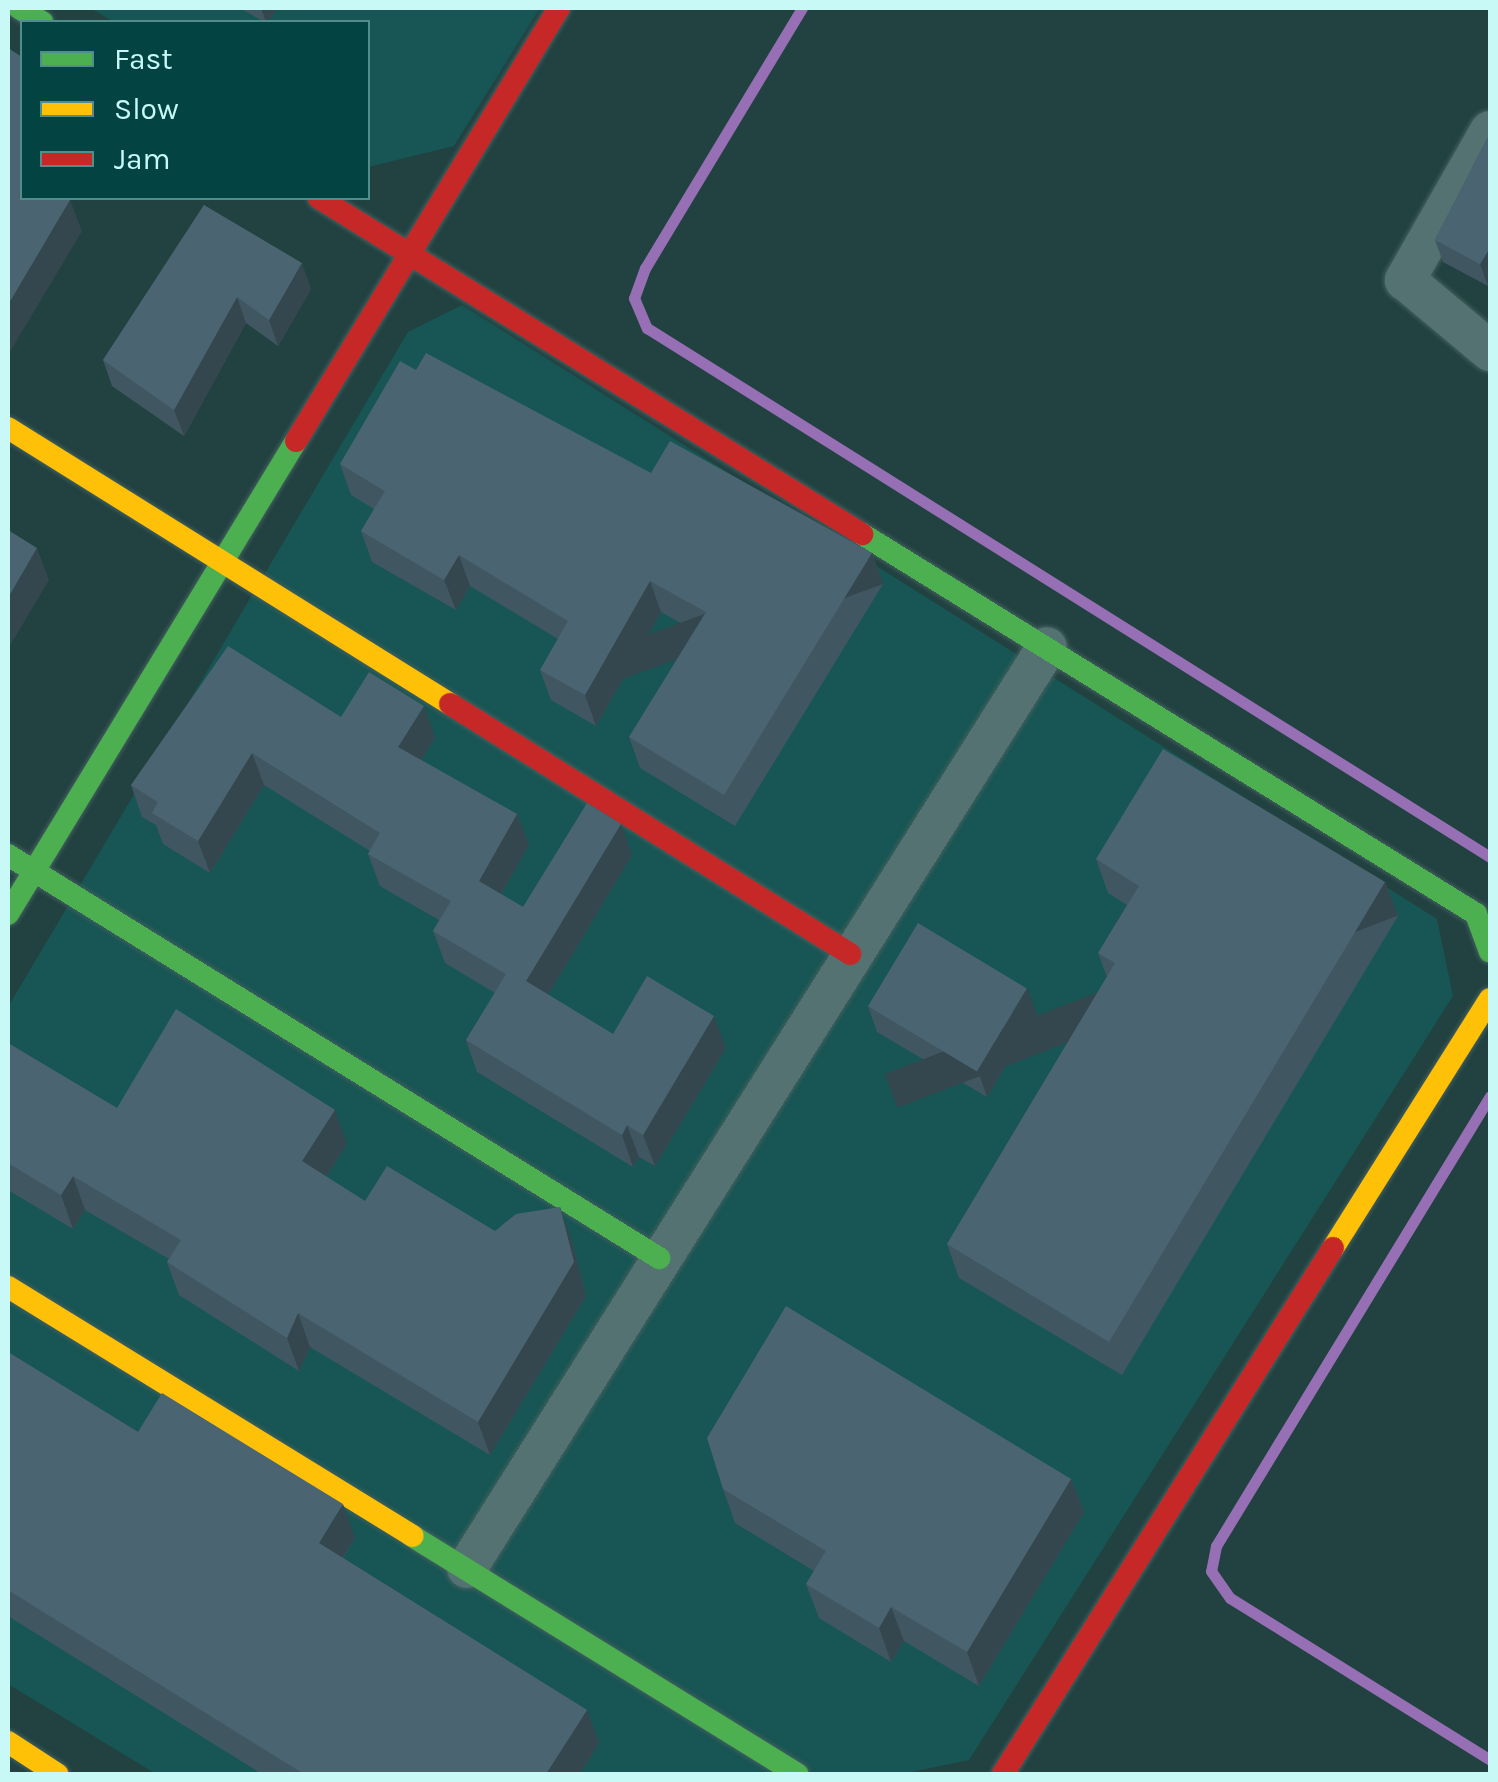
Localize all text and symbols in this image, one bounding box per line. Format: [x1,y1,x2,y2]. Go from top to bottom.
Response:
legend [20,20,370,200]
text: Fast [114,41,173,77]
text: Slow [114,91,179,127]
text: Jam [114,141,171,177]

